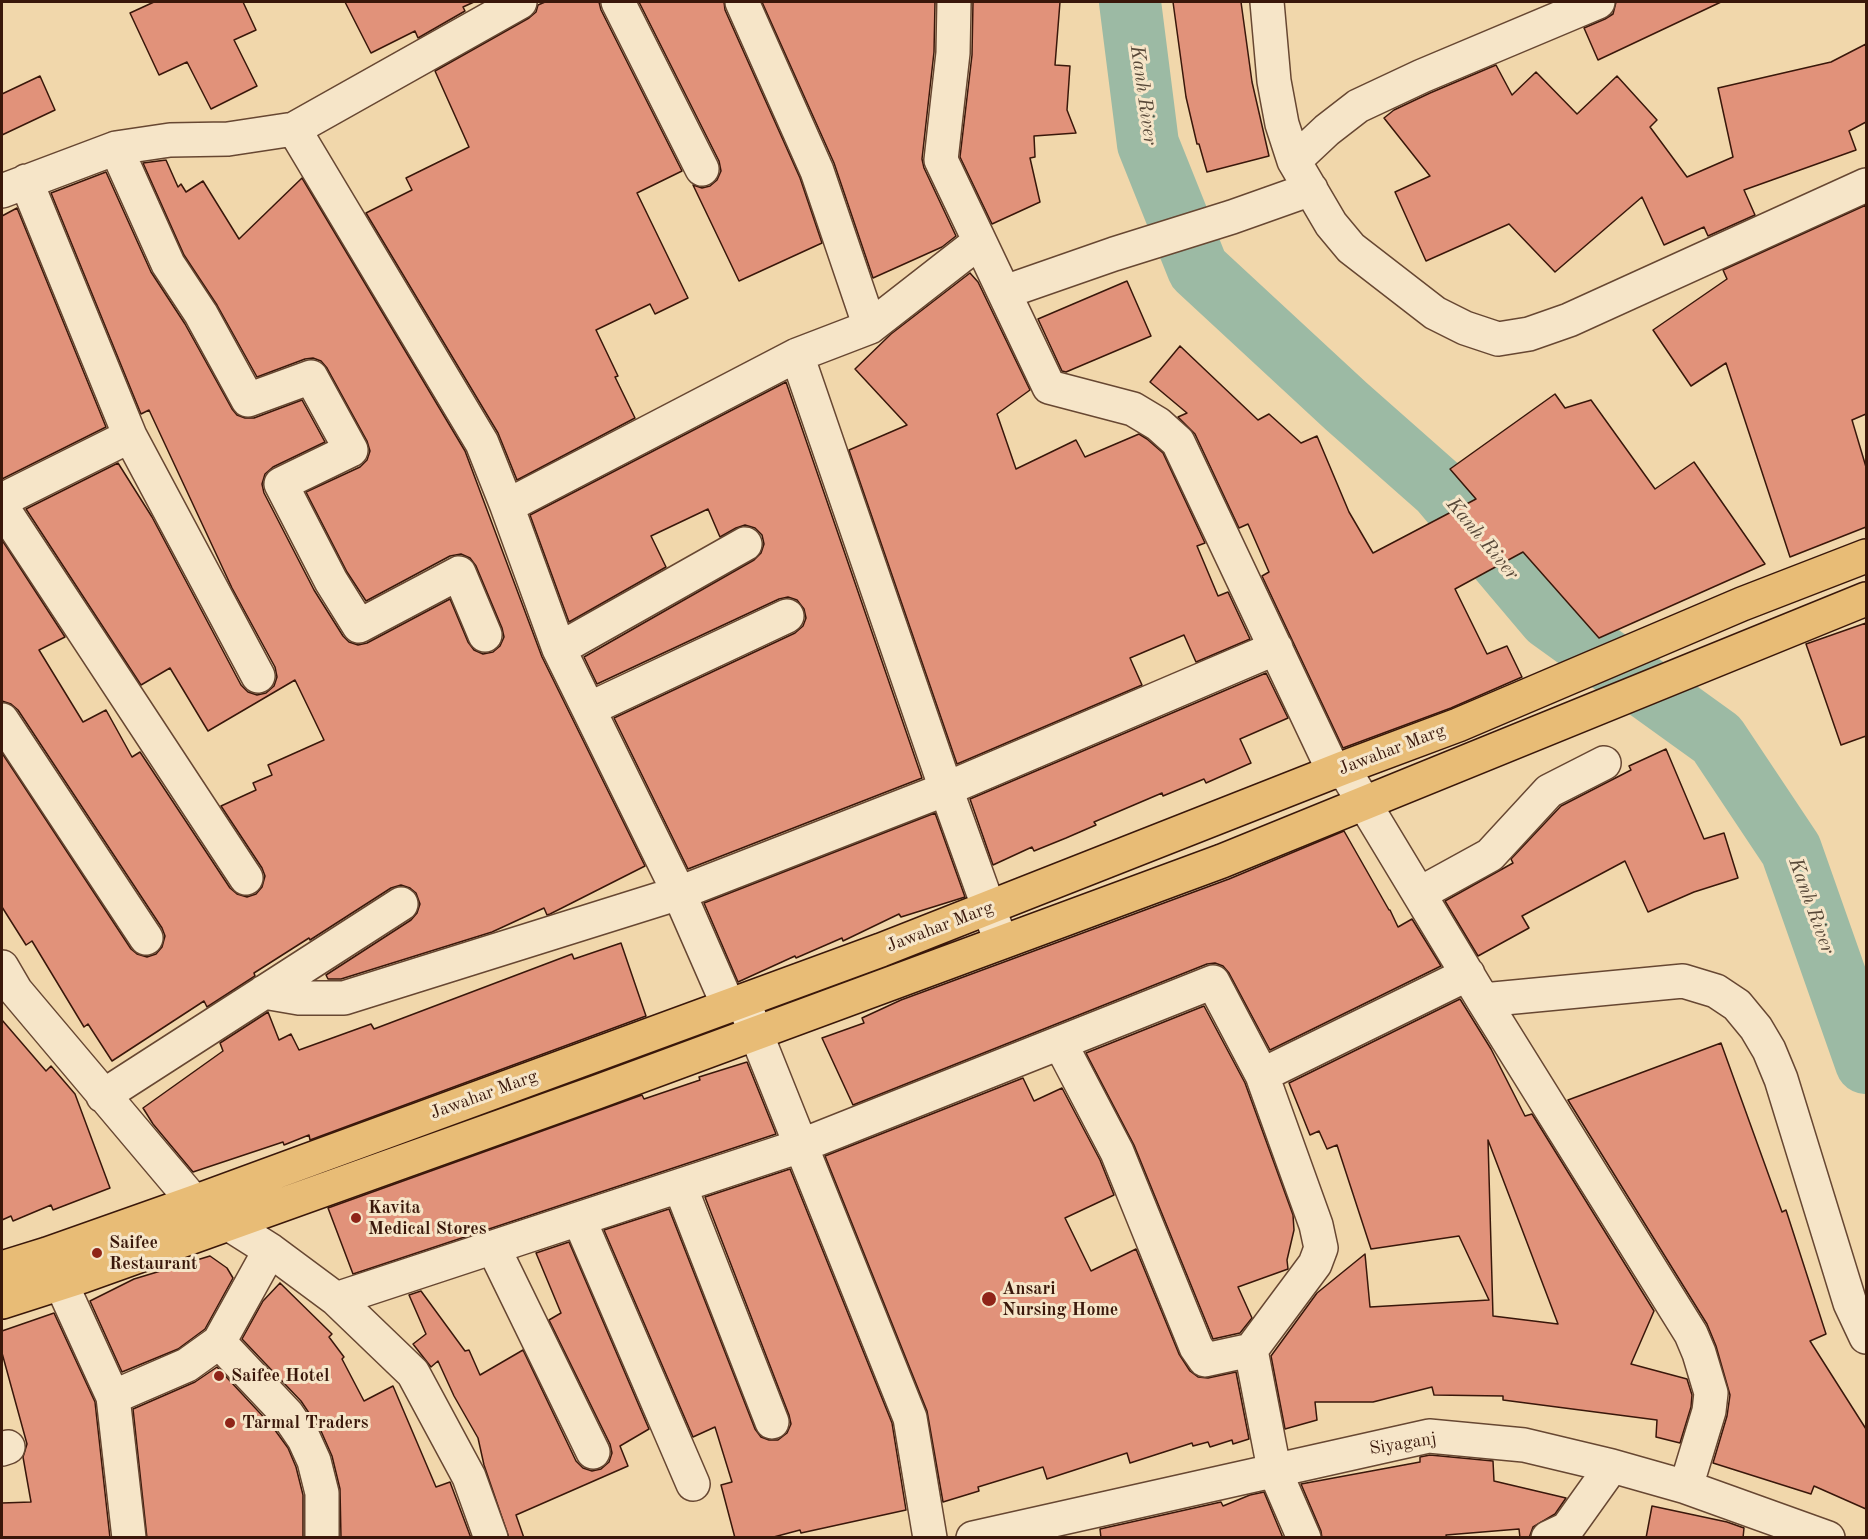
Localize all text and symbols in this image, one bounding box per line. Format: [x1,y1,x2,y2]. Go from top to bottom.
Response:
water label: Kanh River [1124,44,1162,146]
water label: Kanh River [1441,493,1523,585]
street label: Jawahar Marg [1336,720,1448,780]
water label: Kanh River [1783,855,1839,957]
street label: Jawahar Marg [884,897,996,957]
street label: Jawahar Marg [427,1066,541,1124]
place label: Kavita Medical Stores [368,1197,487,1240]
marker: Kavita Medical Stores [349,1211,363,1225]
place label: Saifee Restaurant [109,1232,197,1274]
marker: Saifee Restaurant [90,1246,104,1260]
place label: Ansari Nursing Home [1002,1278,1118,1320]
marker: Ansari Nursing Home [980,1290,998,1308]
place label: Saifee Hotel [231,1365,329,1387]
marker: Saifee Hotel [212,1369,226,1383]
place label: Tarmal Traders [242,1412,369,1434]
marker: Tarmal Traders [223,1416,237,1430]
street label: Siyaganj [1368,1428,1438,1460]

